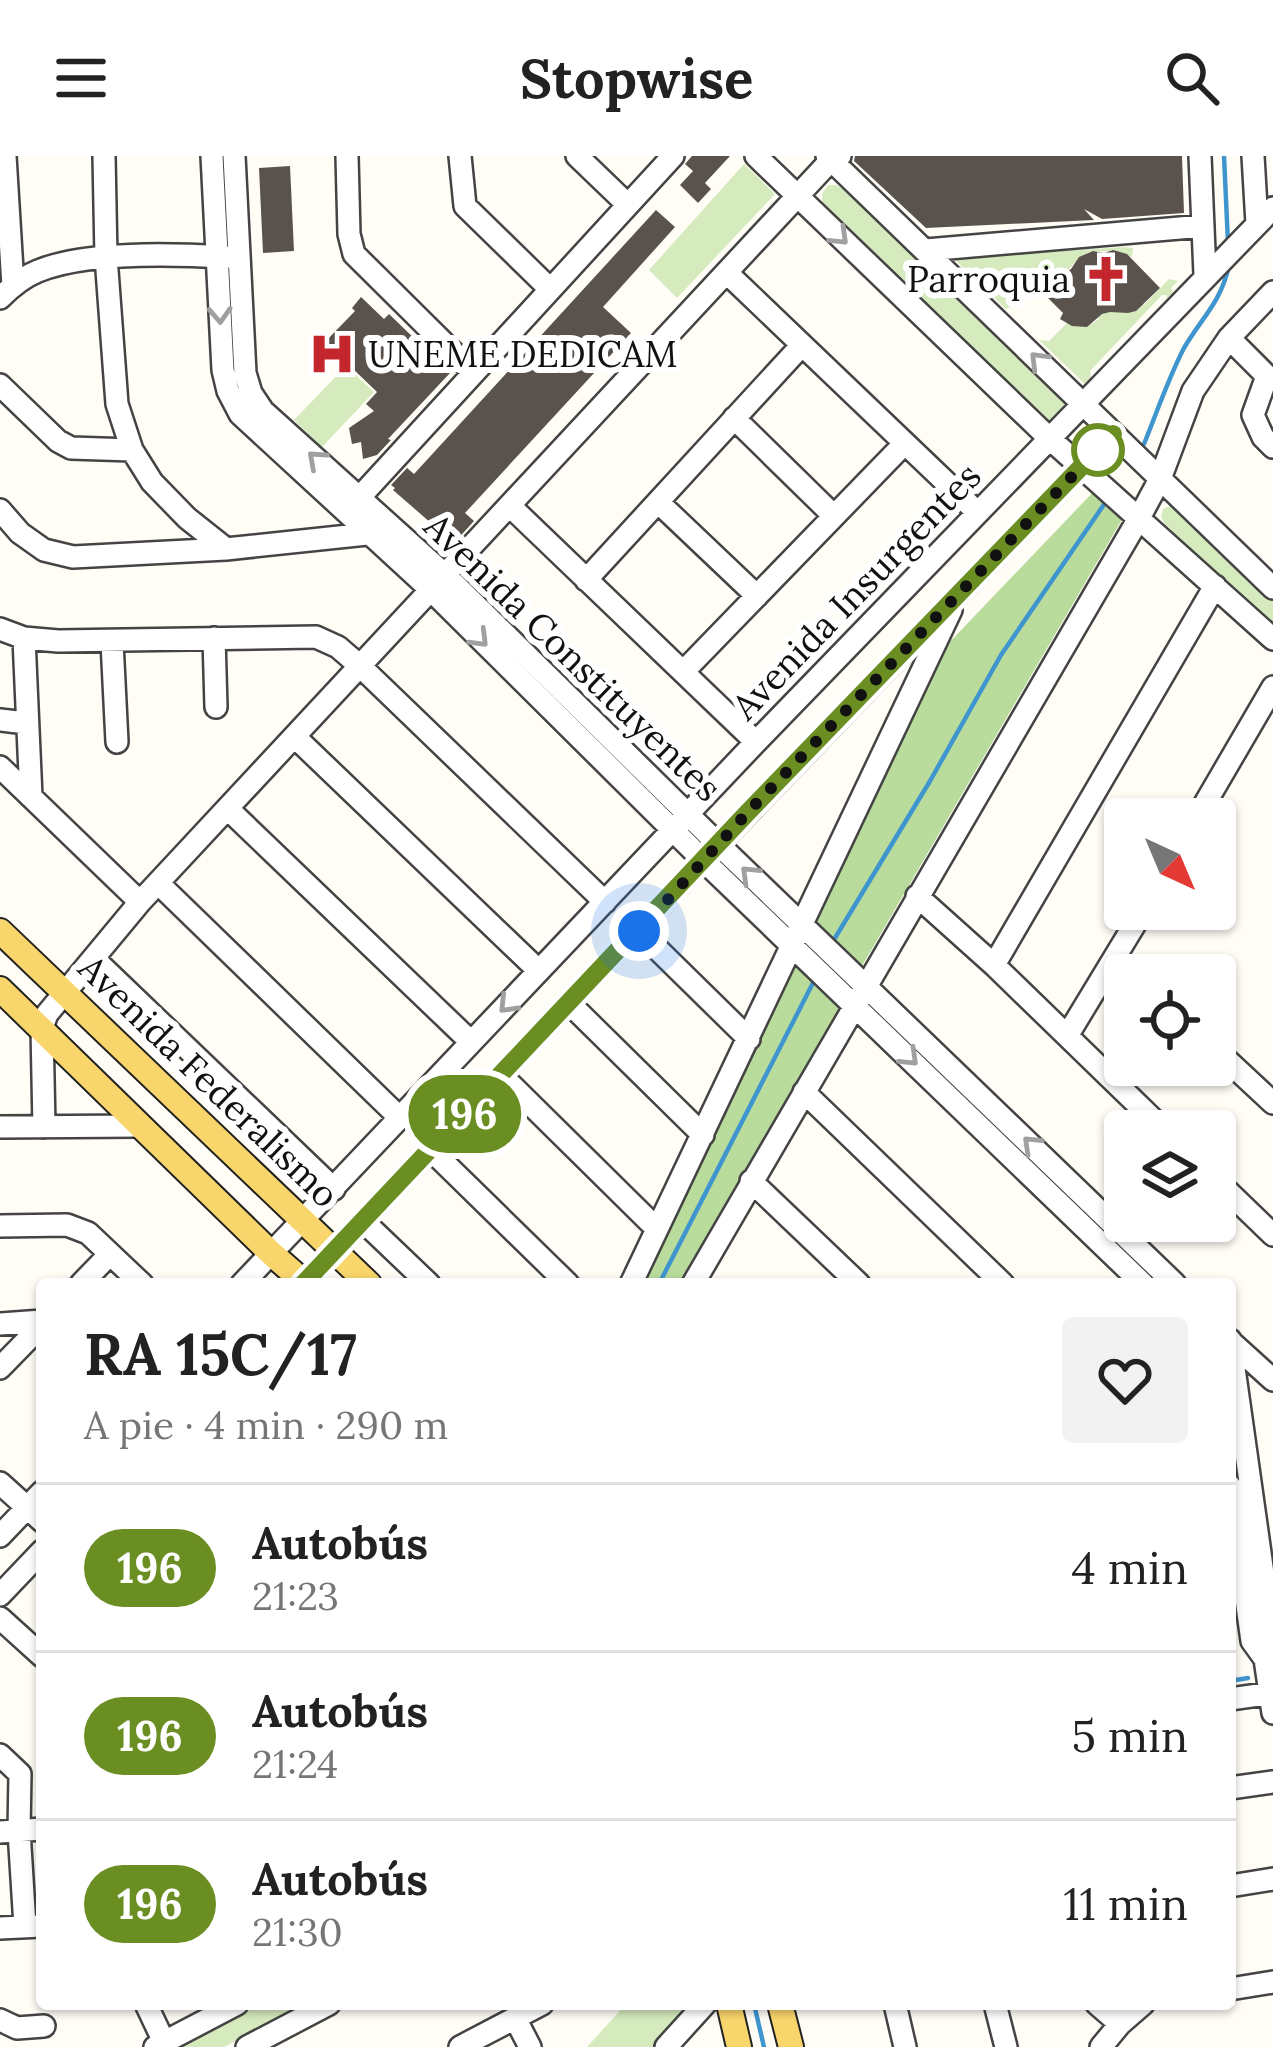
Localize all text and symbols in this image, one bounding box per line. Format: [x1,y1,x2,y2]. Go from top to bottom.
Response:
text: Stopwise [520,44,753,113]
icon: menu [48,45,114,111]
icon: search [1159,45,1225,111]
one-way arrow [826,223,848,245]
church icon: Parroquia [1081,254,1131,304]
place label: Parroquia [907,256,1070,302]
one-way arrow [206,306,232,325]
hospital icon: UNEME DEDICAM [307,329,357,379]
place label: UNEME DEDICAM [368,331,677,377]
one-way arrow [1030,353,1052,375]
unlabelled marker [1073,425,1123,475]
one-way arrow [308,452,330,473]
street label: Avenida Insurgentes [721,453,990,730]
street label: Avenida Constituyentes [414,502,731,811]
one-way arrow [466,625,488,647]
north arrow [1104,798,1236,930]
map controls [1104,798,1236,1242]
one-way arrow [742,866,764,888]
your location [609,901,669,961]
street label: Avenida Federalismo [69,944,349,1217]
button: locate [1104,954,1236,1086]
one-way arrow [499,990,521,1012]
one-way arrow [896,1043,918,1065]
line badge: 196 [396,1075,534,1153]
text: 196 [432,1087,498,1141]
button: layers [1104,1110,1236,1242]
one-way arrow [1023,1137,1045,1159]
button: heart [1062,1317,1188,1443]
text: RA 15C/17 [84,1318,357,1391]
text: A pie · 4 min · 290 m [84,1400,448,1450]
text: Autobús [252,1514,428,1571]
text: 4 min [1072,1539,1188,1596]
text: 196 [117,1541,183,1595]
text: 21:23 [252,1571,339,1621]
text: Autobús [252,1682,428,1739]
text: 5 min [1071,1707,1188,1764]
text: 196 [117,1709,183,1763]
text: 21:24 [252,1739,338,1789]
text: Autobús [252,1850,428,1907]
text: 11 min [1063,1875,1188,1932]
text: 196 [117,1877,183,1931]
text: 21:30 [252,1907,343,1957]

